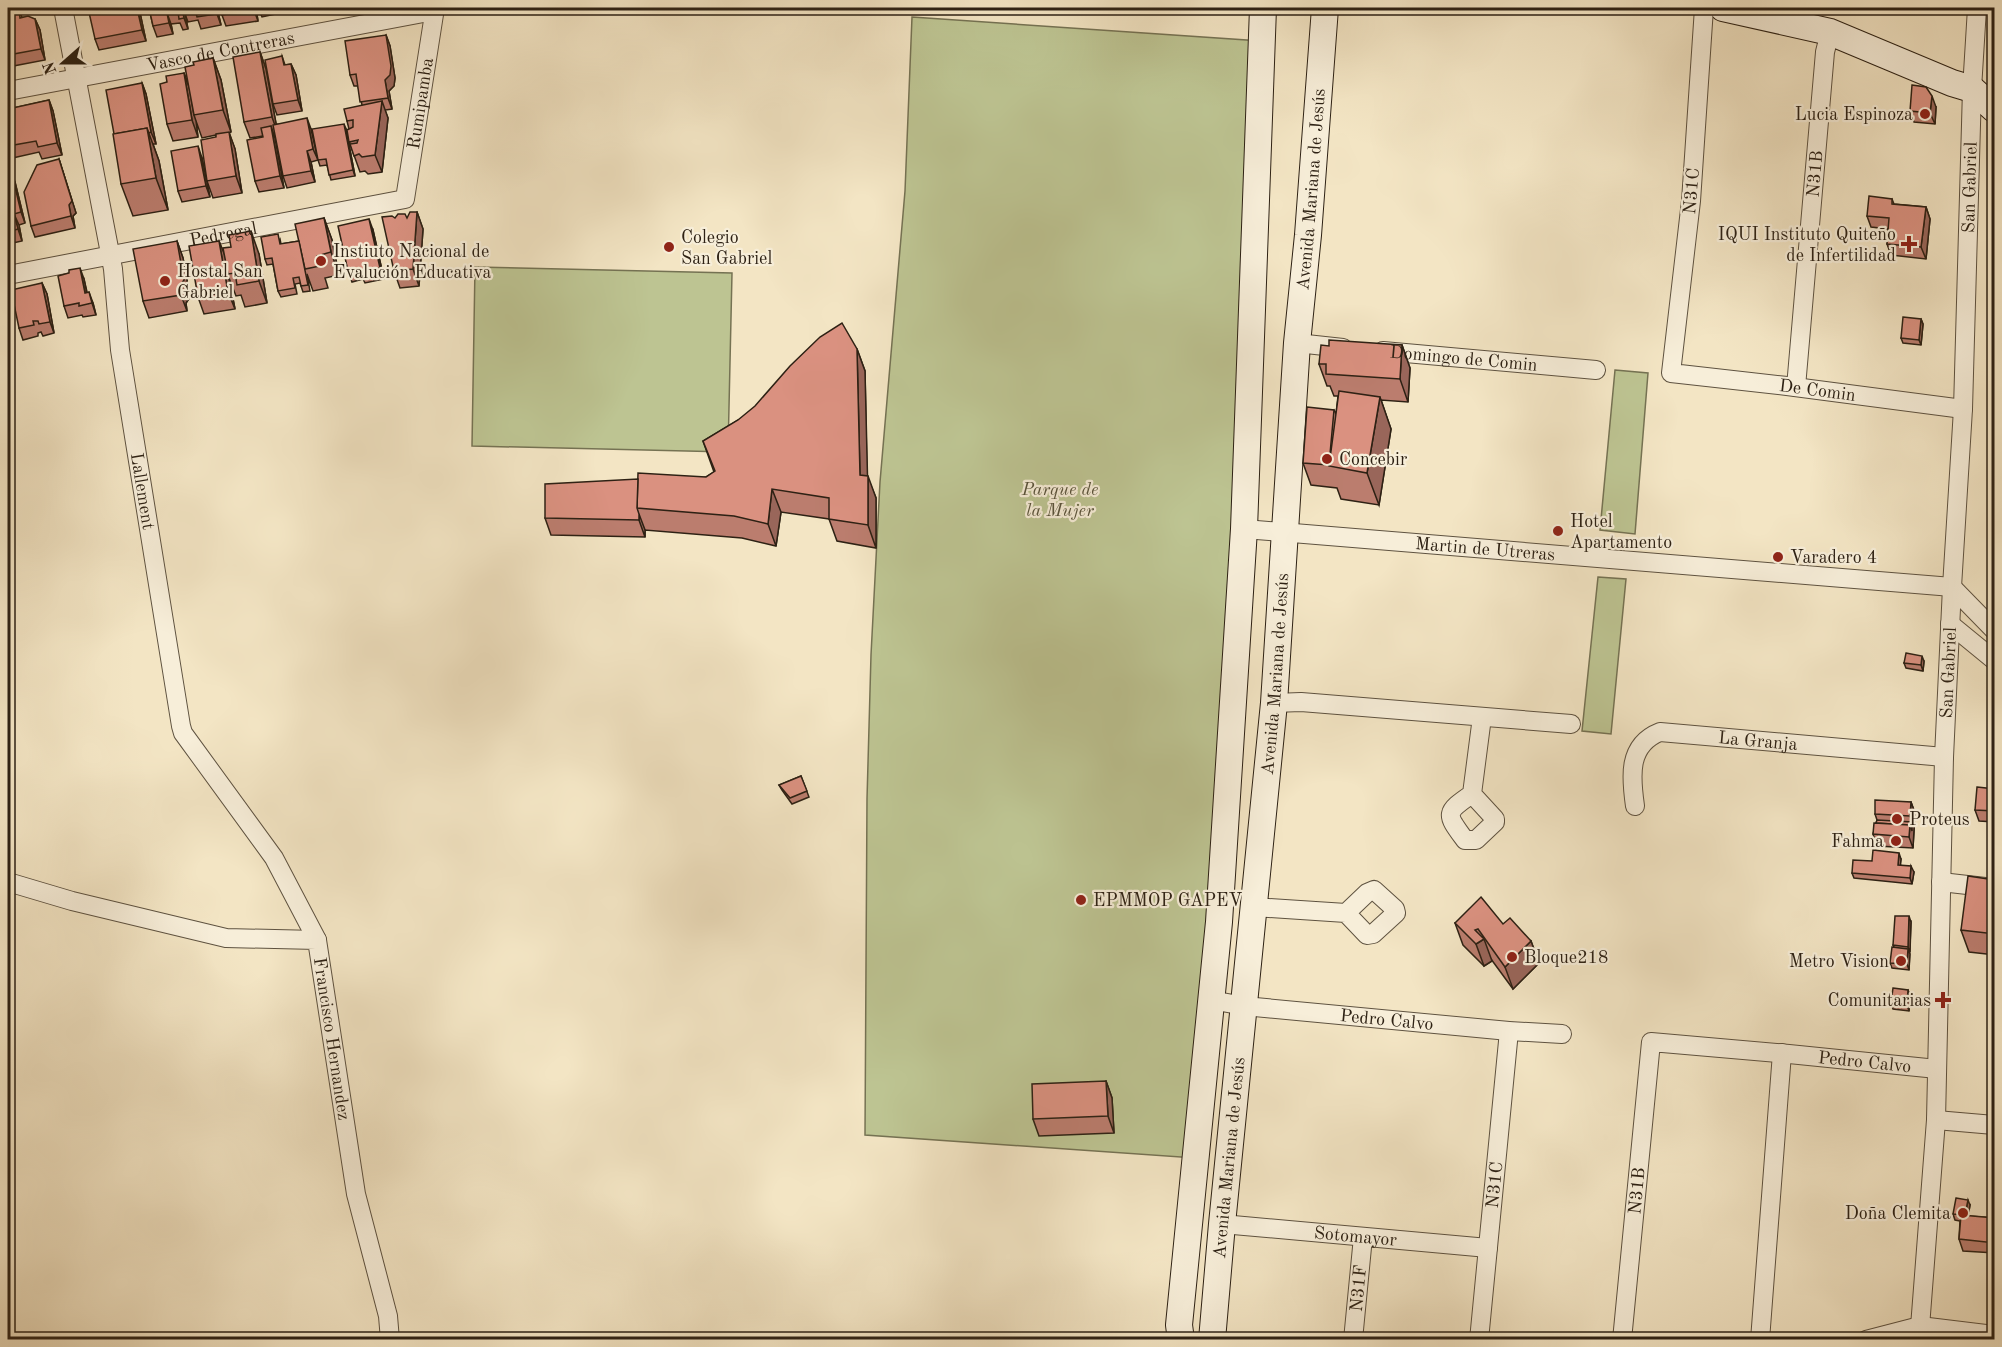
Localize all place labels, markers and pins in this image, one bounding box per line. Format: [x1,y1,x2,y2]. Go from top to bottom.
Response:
place label: Lucia Espinoza [1795,106,1913,124]
marker: Lucia Espinoza [1918,107,1932,121]
place label: IQUI Instituto Quiteño de Infertilidad [1718,226,1896,265]
place label: Colegio San Gabriel [681,229,772,268]
marker: IQUI Instituto Quiteño de Infertilidad [1900,235,1918,253]
marker: Colegio San Gabriel [662,240,676,254]
place label: Instiuto Nacional de Evalución Educativa [333,243,491,282]
marker: Instiuto Nacional de Evalución Educativa [314,254,328,268]
place label: Hostal San Gabriel [177,263,263,302]
marker: Hostal San Gabriel [158,274,172,288]
place label: Concebir [1339,451,1408,469]
marker: Concebir [1320,452,1334,466]
place label: Hotel Apartamento [1570,513,1672,552]
marker: Hotel Apartamento [1551,524,1565,538]
place label: Varadero 4 [1790,549,1877,567]
marker: Varadero 4 [1771,550,1785,564]
place label: Proteus [1909,811,1970,829]
marker: Proteus [1890,812,1904,826]
place label: Fahma [1831,833,1884,851]
marker: Fahma [1889,834,1903,848]
place label: EPMMOP GAPEV [1093,892,1243,910]
marker: EPMMOP GAPEV [1074,893,1088,907]
place label: Bloque218 [1524,949,1608,967]
marker: Bloque218 [1505,950,1519,964]
place label: Metro Vision [1789,953,1889,971]
marker: Metro Vision [1894,954,1908,968]
place label: Comunitarias [1827,992,1931,1010]
marker: Comunitarias [1936,993,1950,1007]
place label: Doña Clemita [1845,1205,1951,1223]
marker: Doña Clemita [1956,1206,1970,1220]

